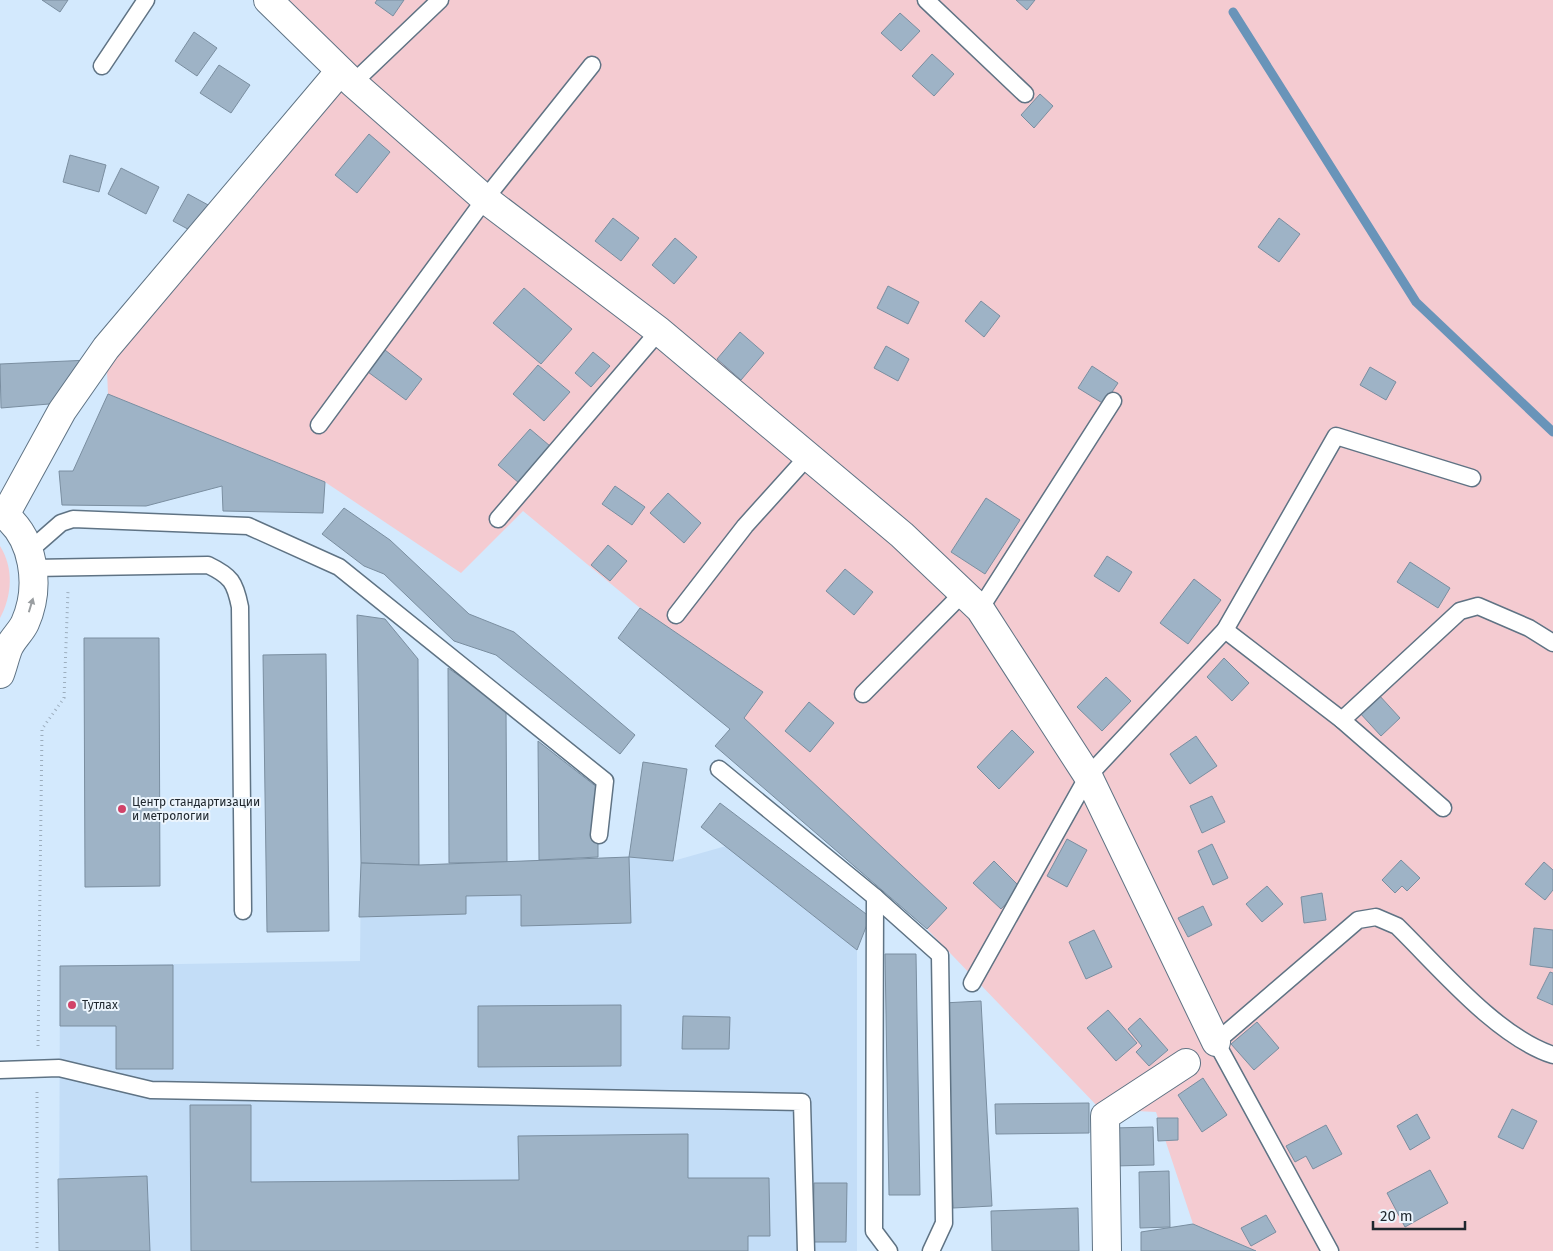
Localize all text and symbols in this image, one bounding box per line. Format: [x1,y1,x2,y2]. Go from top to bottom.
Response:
one-way arrow [27,597,35,612]
place label: Центр стандартизации и метрологии [132,795,260,823]
marker: Центр стандартизации и метрологии [116,803,128,815]
place label: Тутлах [82,998,118,1012]
marker: Тутлах [66,999,78,1011]
scale bar [1373,1198,1466,1230]
text: 20 m [1380,1207,1413,1225]

